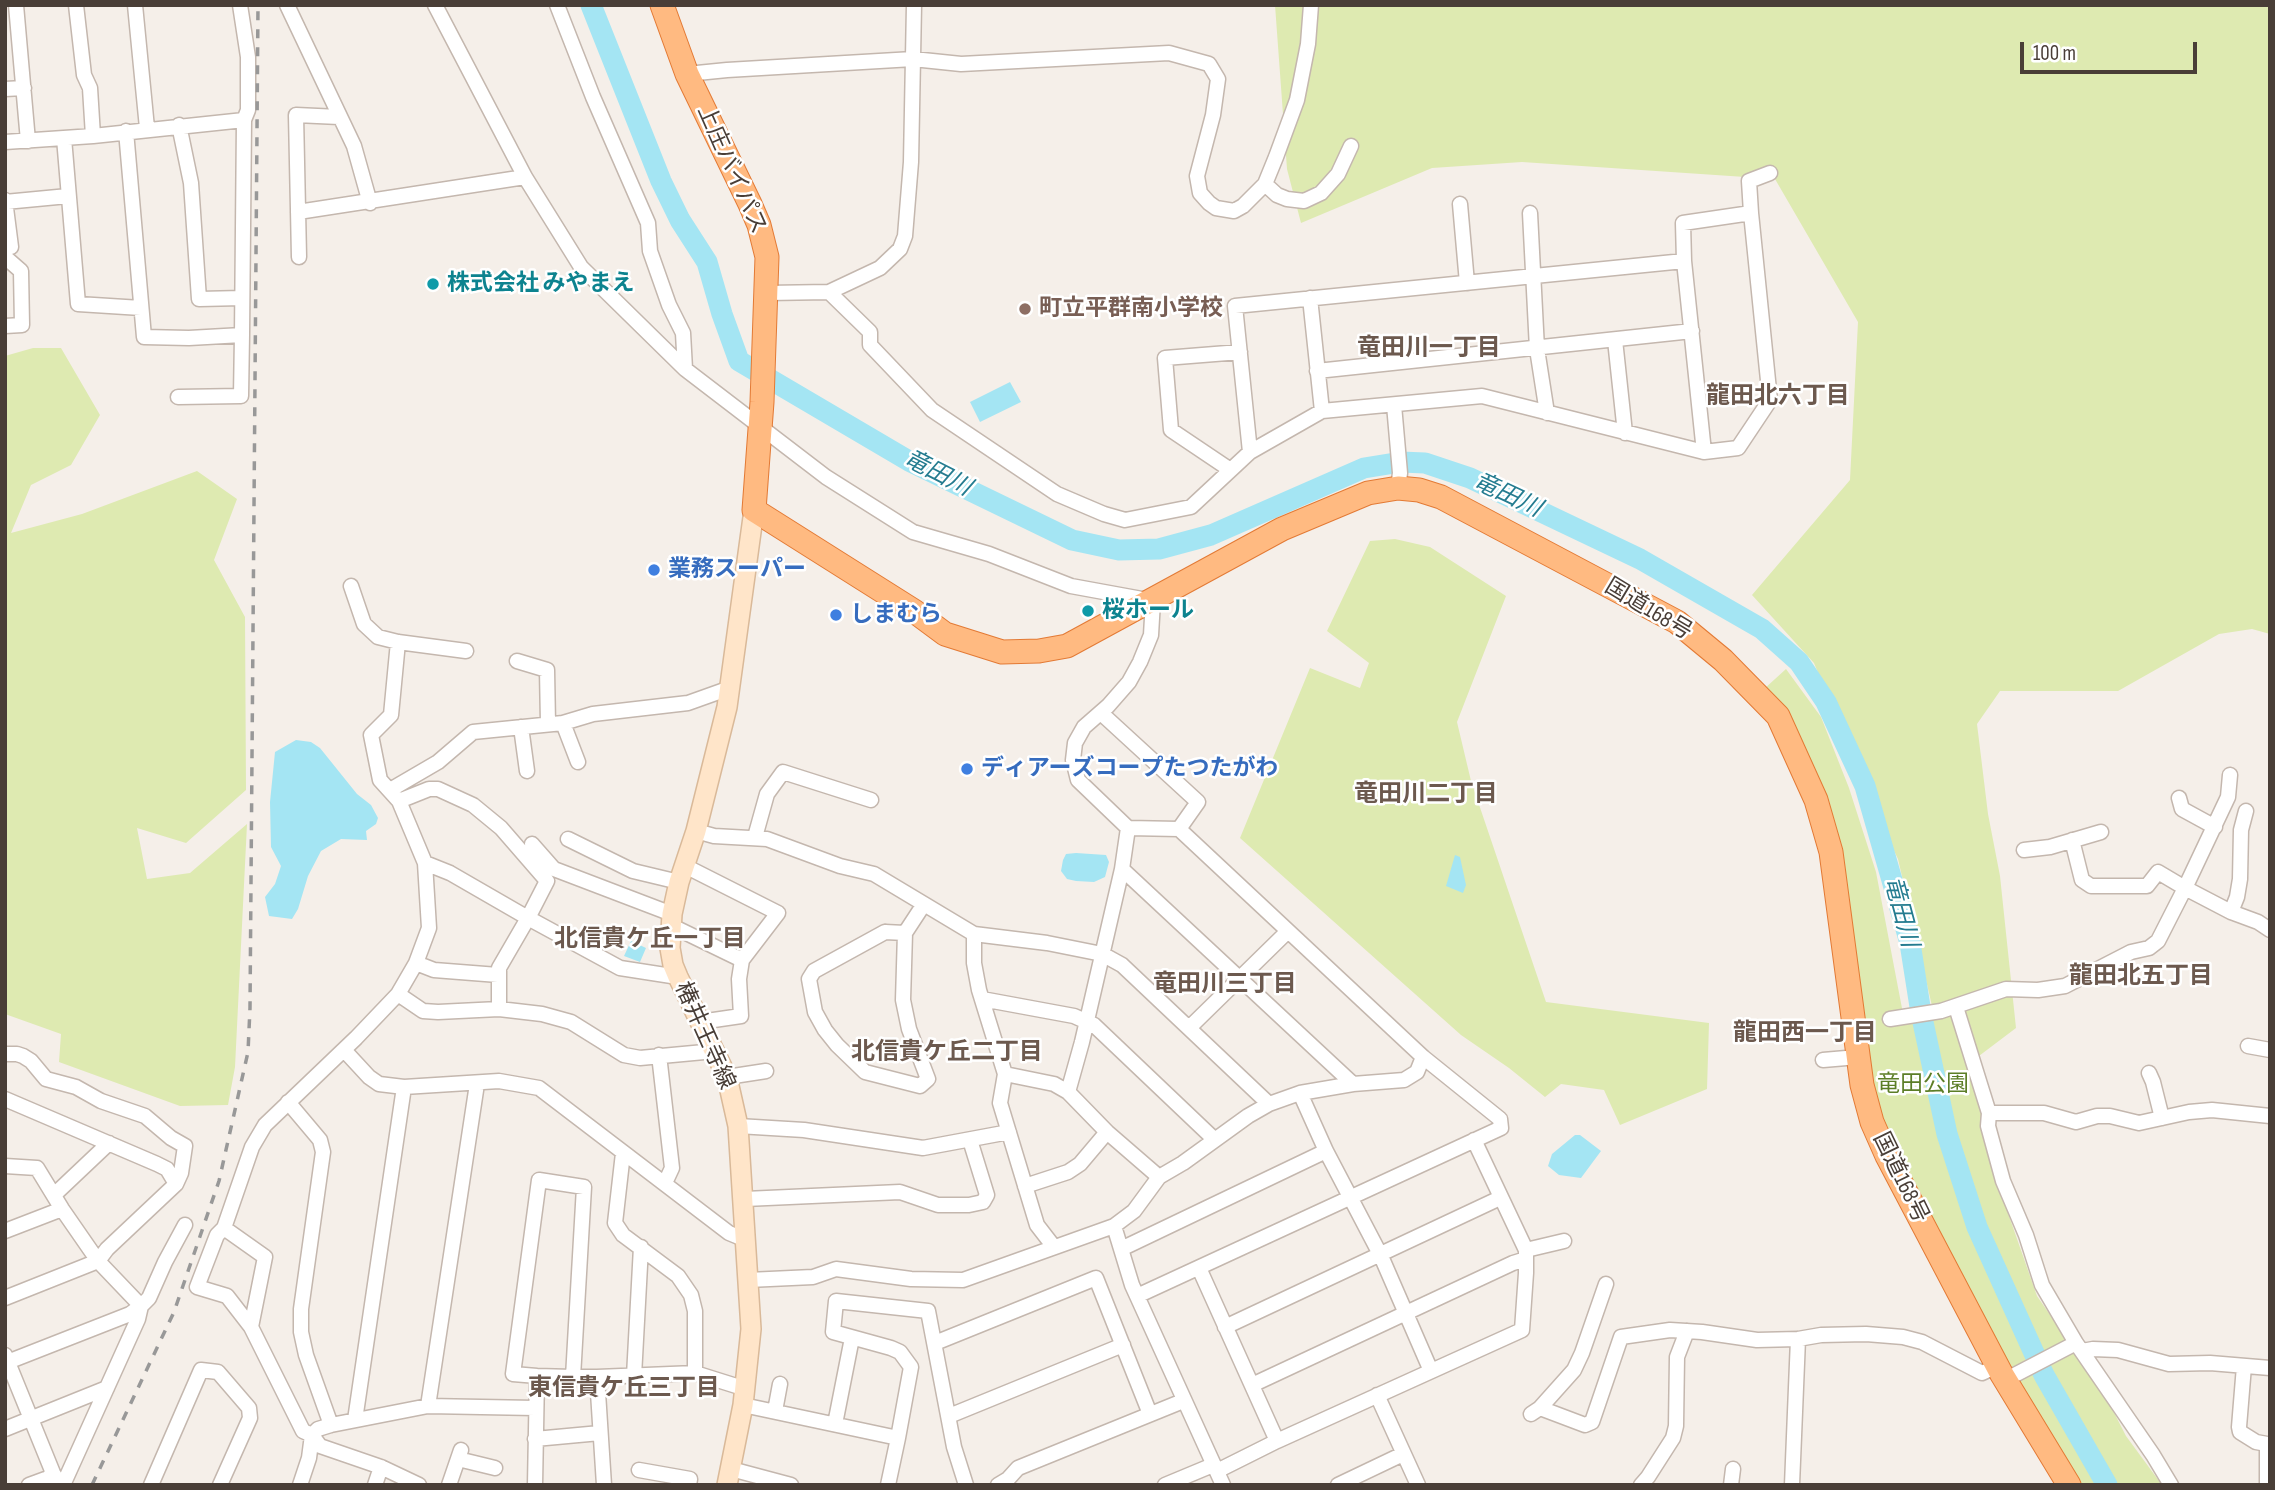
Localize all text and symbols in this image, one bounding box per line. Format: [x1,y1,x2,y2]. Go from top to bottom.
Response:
scale bar [2023,28,2200,72]
text: 100 m [2033,41,2076,66]
street label: 上庄バイパス [690,101,772,239]
place label: 株式会社 みやまえ [447,270,635,298]
marker: 株式会社 みやまえ [425,276,441,292]
place label: 町立平群南小学校 [1039,295,1223,323]
marker: 町立平群南小学校 [1017,301,1033,317]
district label: 竜田川一丁目 [1357,335,1501,363]
district label: 龍田北六丁目 [1706,383,1850,411]
water label: 竜田川 [898,445,976,503]
water label: 竜田川 [1468,468,1546,524]
place label: 業務スーパー [668,556,806,584]
marker: 業務スーパー [646,562,662,578]
street label: 国道168号 [1599,573,1697,647]
place label: 桜ホール [1102,597,1194,625]
place label: しまむら [850,601,942,629]
marker: 桜ホール [1080,603,1096,619]
marker: しまむら [828,607,844,623]
place label: ディアーズコープたつたがわ [981,755,1279,783]
marker: ディアーズコープたつたがわ [959,761,975,777]
district label: 竜田川二丁目 [1354,781,1498,809]
water label: 竜田川 [1877,873,1923,951]
district label: 北信貴ケ丘一丁目 [554,926,746,954]
district label: 龍田北五丁目 [2069,963,2213,991]
district label: 竜田川三丁目 [1153,971,1297,999]
street label: 椿井王寺線 [668,978,740,1094]
district label: 龍田西一丁目 [1733,1020,1877,1048]
district label: 北信貴ケ丘二丁目 [851,1039,1043,1067]
park label: 竜田公園 [1877,1071,1969,1099]
street label: 国道168号 [1866,1128,1934,1228]
district label: 東信貴ケ丘三丁目 [528,1375,720,1403]

